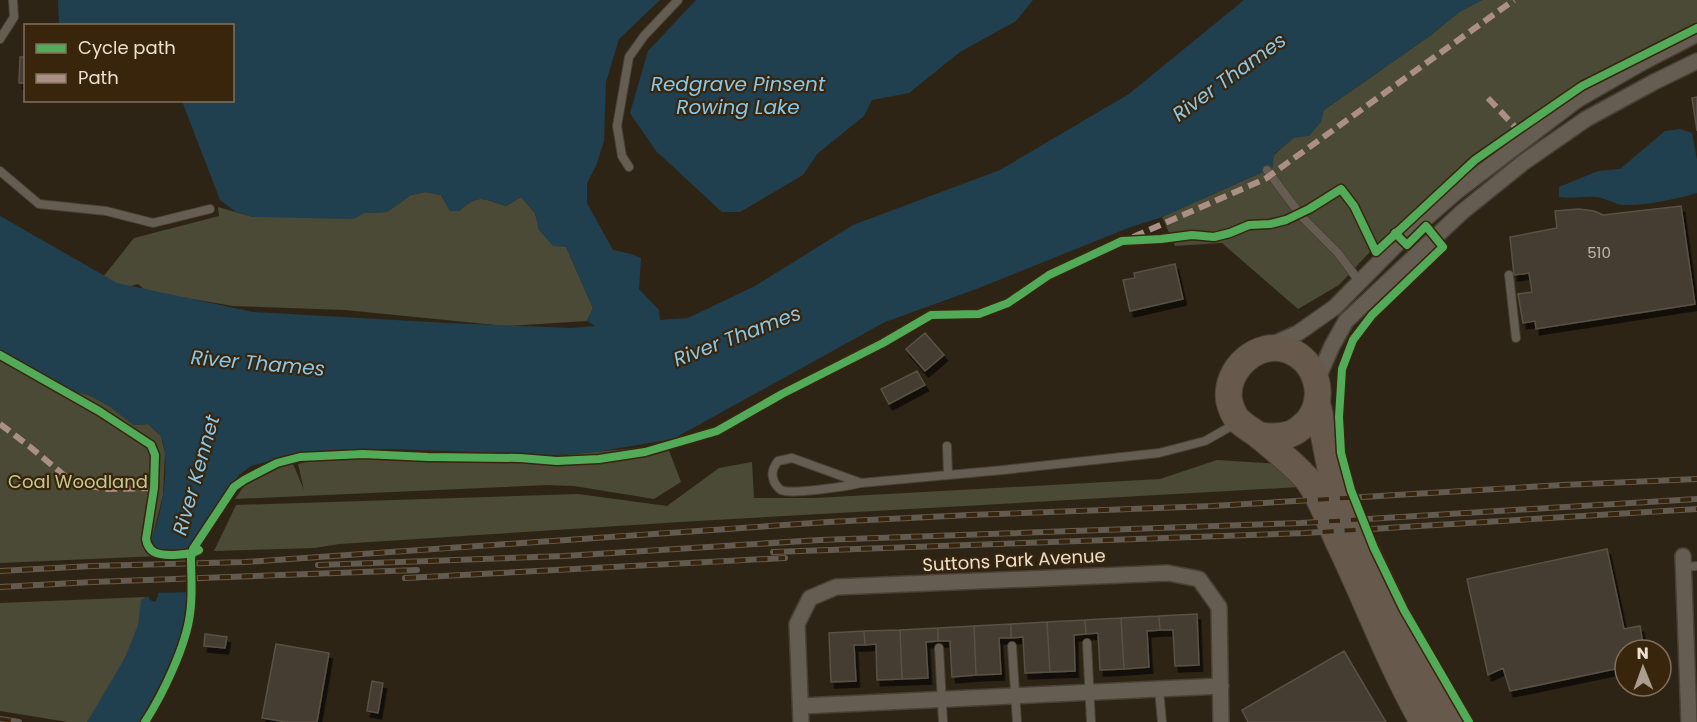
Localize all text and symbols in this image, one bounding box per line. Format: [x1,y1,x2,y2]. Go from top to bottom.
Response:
legend [24,24,234,102]
water label: River Thames [1166,26,1292,128]
text: Cycle path [78,35,176,60]
text: Path [78,65,119,90]
water label: Redgrave Pinsent Rowing Lake [651,70,826,121]
house number: 510 [1587,242,1611,263]
water label: River Thames [669,299,805,373]
water label: River Thames [190,343,326,383]
water label: River Kennet [165,411,227,538]
park label: Coal Woodland [8,469,148,494]
street label: Suttons Park Avenue [922,543,1106,577]
north arrow [1613,638,1673,698]
text: N [1637,642,1649,665]

